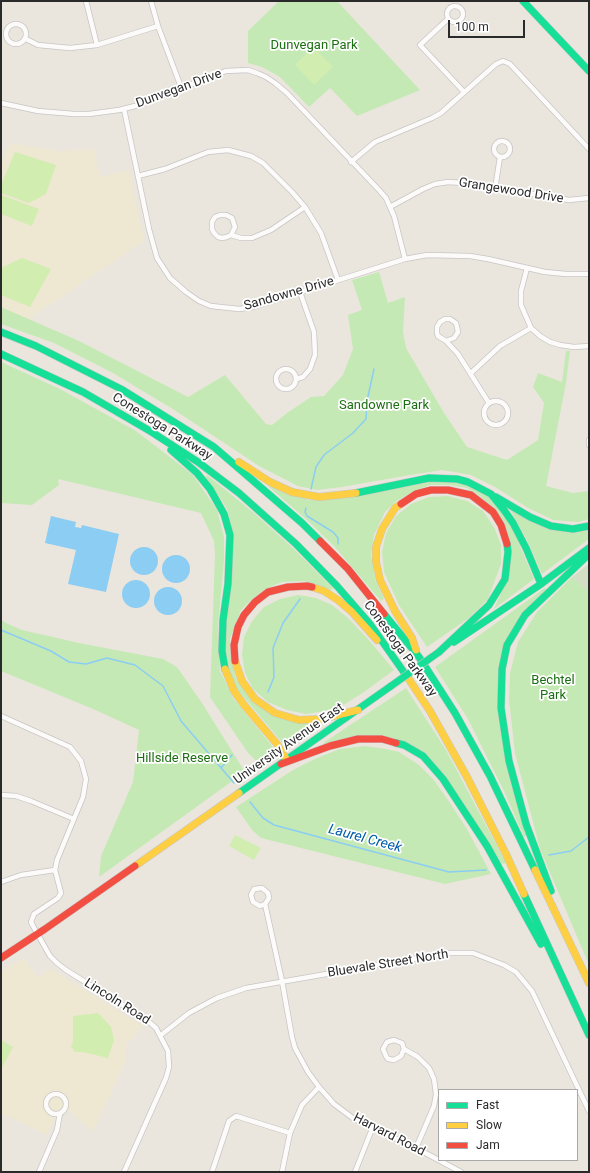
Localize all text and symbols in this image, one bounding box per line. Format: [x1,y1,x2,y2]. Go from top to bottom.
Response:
scale bar [450,12,527,38]
text: 100 m [455,20,489,34]
park label: Dunvegan Park [271,38,357,54]
street label: Dunvegan Drive [134,66,224,112]
street label: Grangewood Drive [458,175,564,207]
street label: Sandowne Drive [242,274,336,314]
street label: Conestoga Parkway [109,390,215,464]
park label: Sandowne Park [339,398,429,414]
street label: Conestoga Parkway [360,598,440,700]
park label: Bechtel Park [531,673,575,704]
street label: University Avenue East [231,700,347,788]
park label: Hillside Reserve [136,751,228,767]
water label: Laurel Creek [327,821,403,857]
street label: Bluevale Street North [326,947,450,981]
street label: Lincoln Road [81,976,153,1028]
legend [438,1089,578,1161]
text: Fast [476,1098,499,1112]
street label: Harvard Road [350,1110,428,1160]
text: Slow [476,1118,502,1132]
text: Jam [476,1138,500,1152]

